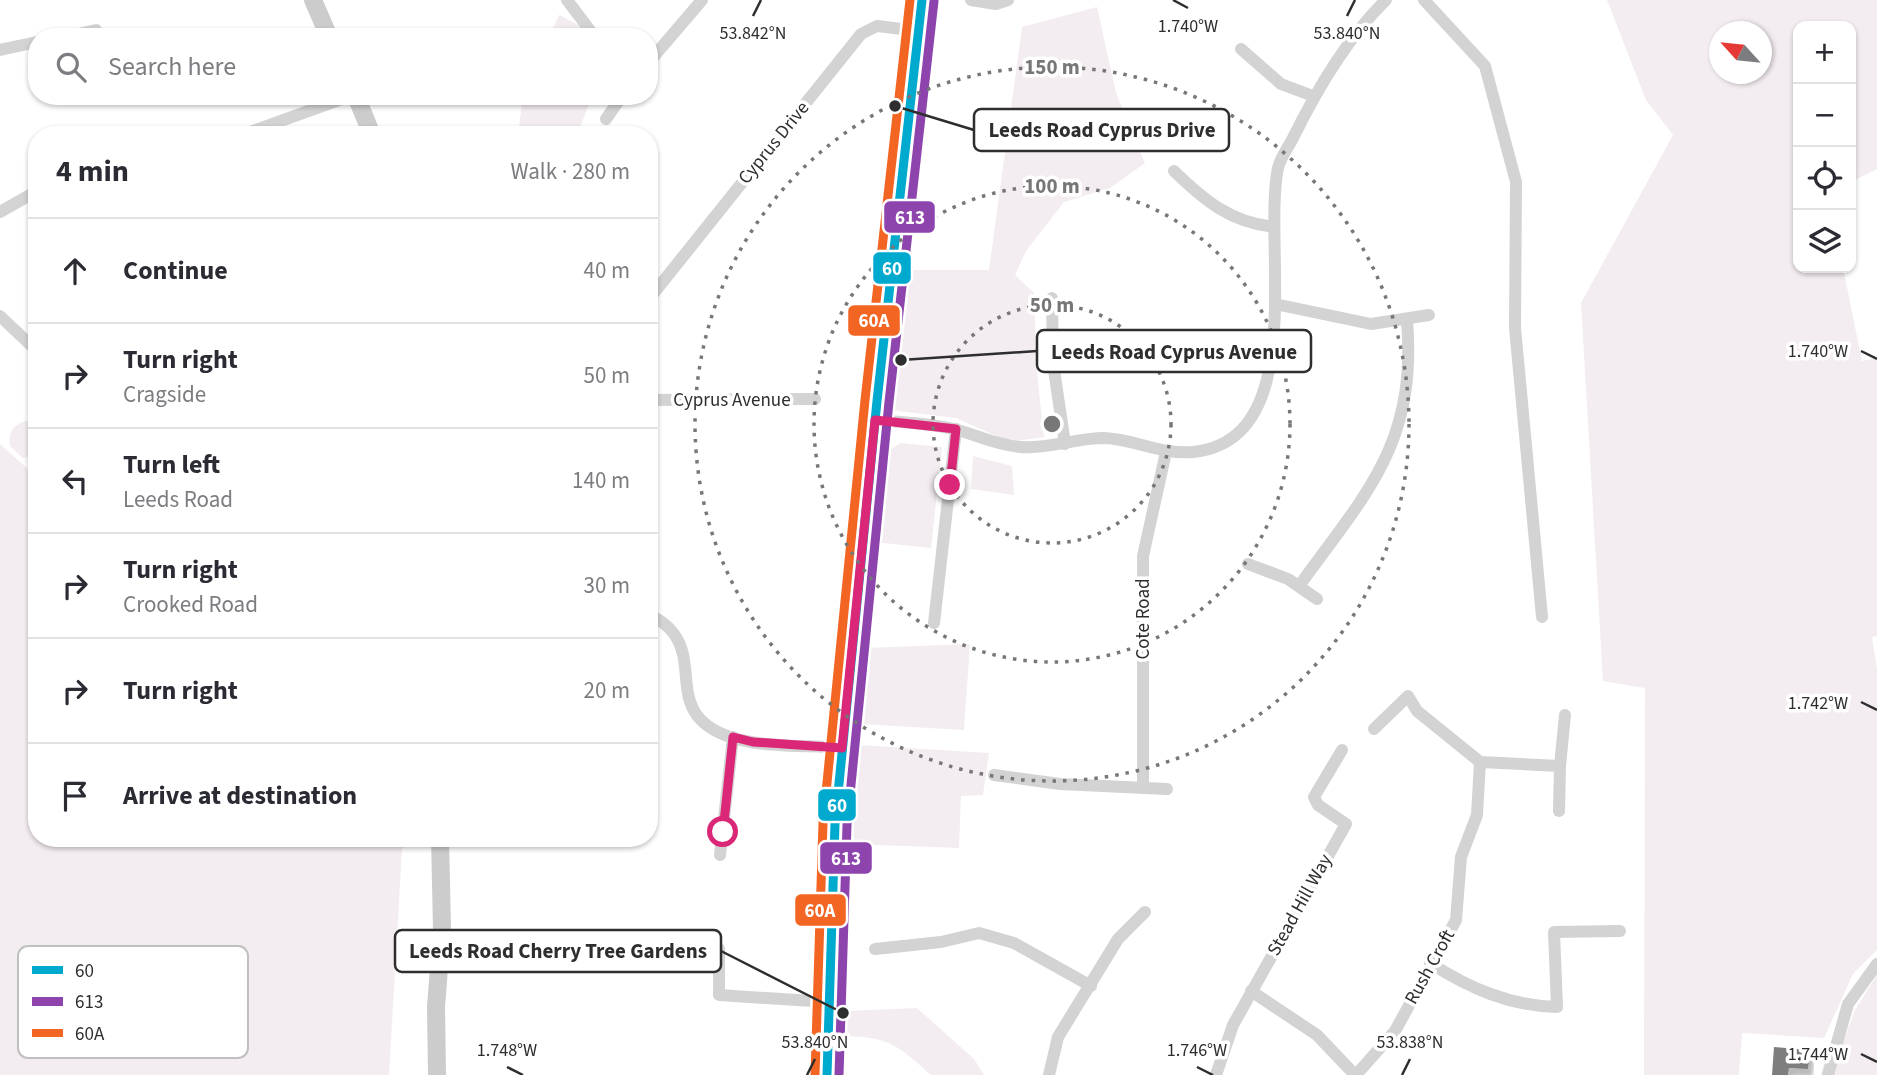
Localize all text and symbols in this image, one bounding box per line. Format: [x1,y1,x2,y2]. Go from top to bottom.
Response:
text: 1.740°W [1158,14,1218,39]
text: 53.842°N [720,21,786,46]
text: 53.840°N [1314,21,1380,46]
north arrow [1709,21,1772,84]
map controls [1793,21,1856,273]
button: + [1793,21,1856,84]
search box [28,28,658,105]
icon: search [52,48,90,86]
text: Search here [108,48,236,85]
text: 150 m [1024,52,1080,82]
button: − [1793,84,1856,147]
street label: Cyprus Drive [732,96,816,190]
callout: Leeds Road Cyprus Drive [974,109,1229,151]
text: Leeds Road Cyprus Drive [988,115,1216,145]
button: locate [1793,147,1856,210]
text: 4 min [56,150,129,193]
text: Walk · 280 m [511,155,630,188]
text: 100 m [1024,171,1080,201]
line badge: 613 [883,200,936,234]
text: 613 [895,205,925,232]
button: layers [1793,210,1856,273]
line badge: 60 [872,251,912,285]
icon: ahead [56,252,94,290]
text: Continue [123,252,228,289]
text: 40 m [583,254,630,287]
text: 60 [882,256,902,283]
text: 50 m [1030,290,1074,320]
line badge: 60A [847,304,901,337]
text: 60A [859,308,890,335]
callout: Leeds Road Cyprus Avenue [1037,330,1311,372]
text: Leeds Road Cyprus Avenue [1051,337,1297,367]
text: 1.740°W [1788,339,1848,364]
text: Turn right [123,341,238,378]
icon: right [56,357,94,395]
text: 50 m [583,359,630,392]
text: Cragside [123,378,206,411]
street label: Cyprus Avenue [673,387,791,414]
centre of rings [1040,412,1064,436]
text: Turn left [123,446,220,483]
icon: left [56,462,94,500]
text: 140 m [572,464,630,497]
route end [934,469,965,500]
text: Leeds Road [123,483,233,516]
text: Turn right [123,551,238,588]
icon: right [56,567,94,605]
text: 30 m [583,569,630,602]
street label: Cote Road [1130,579,1157,659]
text: Crooked Road [123,588,258,621]
icon: right [56,672,94,710]
text: Turn right [123,672,238,709]
text: 20 m [583,674,630,707]
text: 1.742°W [1788,691,1848,716]
icon: arrive [56,777,94,815]
text: Arrive at destination [123,777,357,814]
line badge: 60 [817,788,857,822]
text: 60 [827,793,847,820]
route start [707,816,738,847]
line badge: 613 [819,841,873,875]
text: 613 [831,846,861,873]
street label: Stead Hill Way [1261,849,1339,961]
line badge: 60A [794,893,847,927]
text: 60A [805,898,836,925]
street label: Rush Croft [1398,924,1462,1009]
callout: Leeds Road Cherry Tree Gardens [395,930,721,972]
text: Leeds Road Cherry Tree Gardens [409,936,707,966]
legend [18,946,248,1058]
text: 60 [75,958,94,985]
text: 613 [75,989,103,1016]
text: 60A [75,1021,105,1048]
text: 53.840°N [782,1030,848,1055]
text: 53.838°N [1377,1030,1443,1055]
text: 1.748°W [477,1038,537,1063]
text: 1.746°W [1167,1038,1227,1063]
text: 1.744°W [1788,1042,1848,1067]

